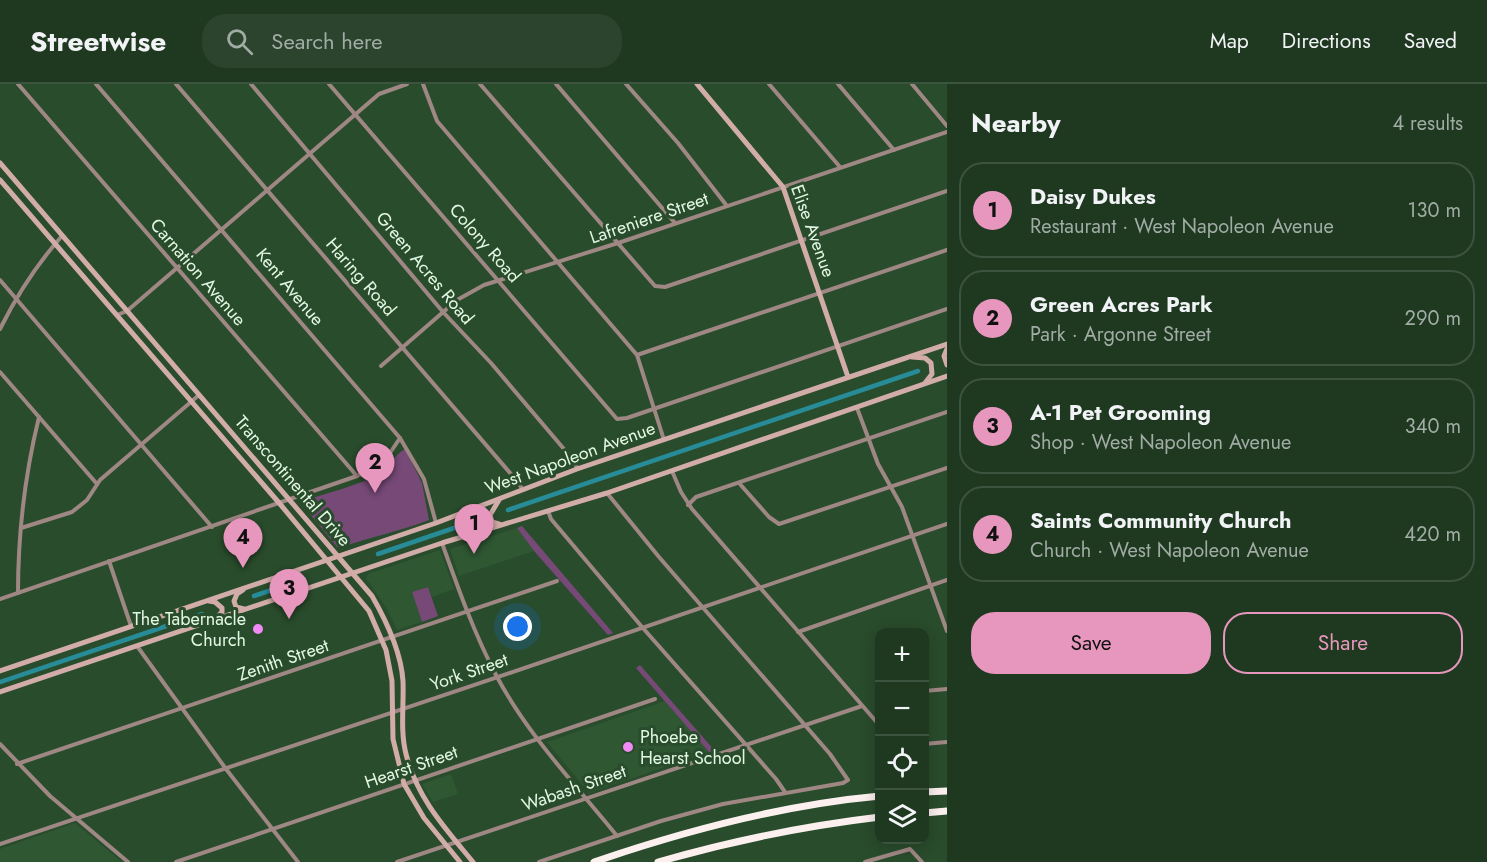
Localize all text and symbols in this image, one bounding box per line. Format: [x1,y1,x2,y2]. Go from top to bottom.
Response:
search box [202,14,622,68]
text: Streetwise [30,21,166,62]
icon: search [223,25,256,58]
text: Search here [271,25,383,57]
text: Map [1210,26,1249,56]
text: Directions [1282,26,1371,56]
text: Saved [1404,26,1457,56]
text: Nearby [971,104,1060,142]
text: 4 results [1392,109,1463,138]
text: Daisy Dukes [1030,180,1156,212]
street label: Elise Avenue [784,181,842,281]
street label: Lafreniere Street [586,185,712,250]
text: 1 [987,196,998,225]
text: 130 m [1407,196,1461,225]
street label: Colony Road [443,198,527,288]
street label: Green Acres Road [370,206,480,330]
text: Restaurant · West Napoleon Avenue [1030,212,1334,241]
street label: Carnation Avenue [144,213,252,331]
street label: Haring Road [320,232,402,322]
street label: Kent Avenue [250,243,330,331]
text: Green Acres Park [1030,288,1213,320]
text: 2 [986,304,999,333]
text: 290 m [1405,304,1461,333]
text: Park · Argonne Street [1030,320,1211,349]
text: A-1 Pet Grooming [1030,396,1211,428]
street label: Transcontinental Drive [229,410,357,552]
text: 3 [986,412,999,441]
text: 340 m [1405,412,1461,441]
street label: West Napoleon Avenue [481,415,659,501]
text: Shop · West Napoleon Avenue [1030,428,1291,457]
pin: 2 [356,444,394,493]
pin: 1 [454,504,494,554]
text: Saints Community Church [1030,504,1292,536]
pin: 4 [224,518,262,568]
text: 4 [986,520,999,549]
text: 420 m [1404,520,1461,549]
text: Church · West Napoleon Avenue [1030,536,1309,565]
pin: 3 [270,570,308,619]
place label: The Tabernacle Church [132,606,246,653]
your location [503,612,532,641]
button: Save [971,612,1211,674]
button: Share [1223,612,1463,674]
marker: The Tabernacle Church [251,622,265,636]
map controls [875,628,929,844]
button: + [875,628,929,682]
street label: Zenith Street [234,632,333,688]
street label: York Street [427,646,512,697]
button: − [875,682,929,736]
place label: Phoebe Hearst School [640,724,746,771]
button: locate [875,736,929,790]
street label: Hearst Street [361,739,462,795]
marker: Phoebe Hearst School [621,740,635,754]
street label: Wabash Street [518,758,630,818]
button: layers [875,790,929,844]

